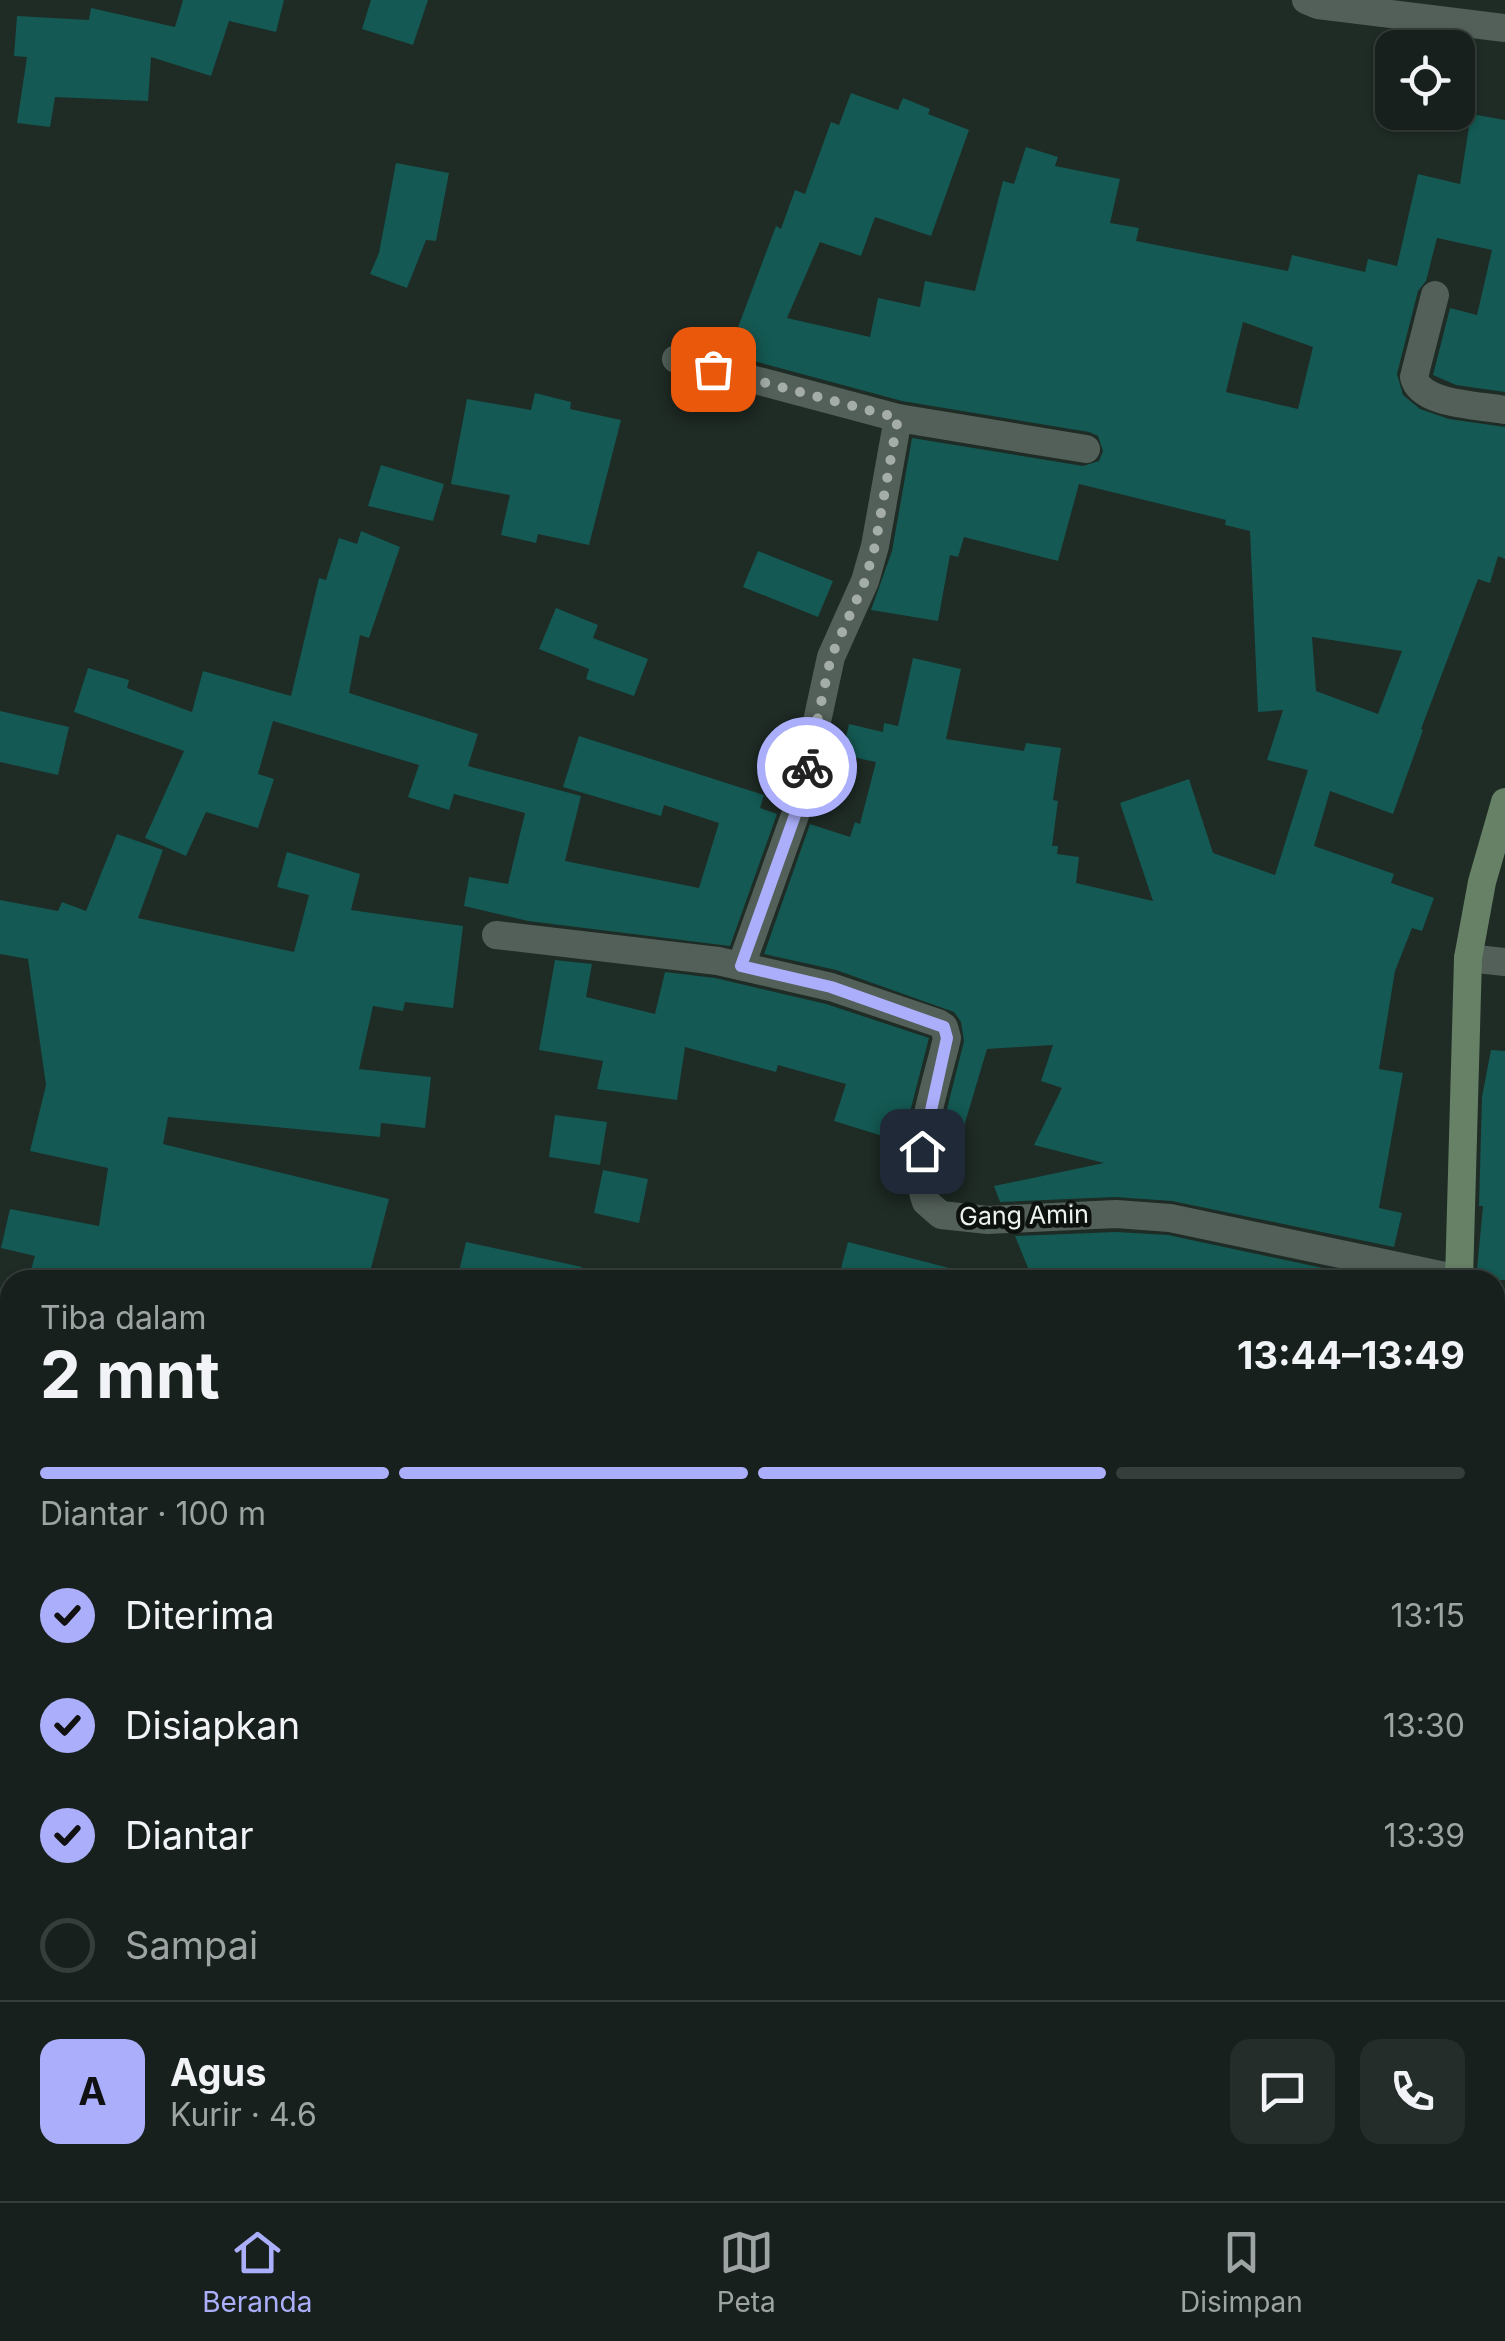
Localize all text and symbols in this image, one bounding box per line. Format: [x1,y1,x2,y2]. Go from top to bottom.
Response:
map controls [1375,30,1475,130]
button: locate [1375,30,1475,130]
pin [671,327,756,412]
icon: bag [686,342,741,397]
courier [757,717,857,817]
icon: bike [780,740,835,795]
pin [880,1109,965,1194]
icon: home [895,1124,950,1179]
street label: Gang Amin [959,1199,1089,1231]
text: Tiba dalam [40,1298,207,1337]
text: 13:44–13:49 [1237,1332,1465,1378]
text: 2 mnt [40,1335,220,1414]
text: Diantar · 100 m [40,1494,266,1533]
icon: check [40,1588,95,1643]
text: Diterima [125,1592,275,1638]
text: 13:15 [1391,1596,1465,1635]
icon: check [40,1698,95,1753]
text: Disiapkan [125,1702,300,1748]
text: 13:30 [1383,1706,1465,1745]
icon: check [40,1808,95,1863]
text: Diantar [125,1812,254,1858]
text: 13:39 [1383,1816,1465,1855]
text: Sampai [125,1922,258,1968]
button: chat [1230,2039,1335,2144]
button: phone [1360,2039,1465,2144]
text: Agus [170,2049,266,2095]
text: A [78,2068,107,2114]
text: Kurir · 4.6 [170,2095,317,2134]
tab: Beranda [202,2225,312,2319]
tab: Peta [717,2225,776,2319]
tab: Disimpan [1180,2225,1303,2319]

